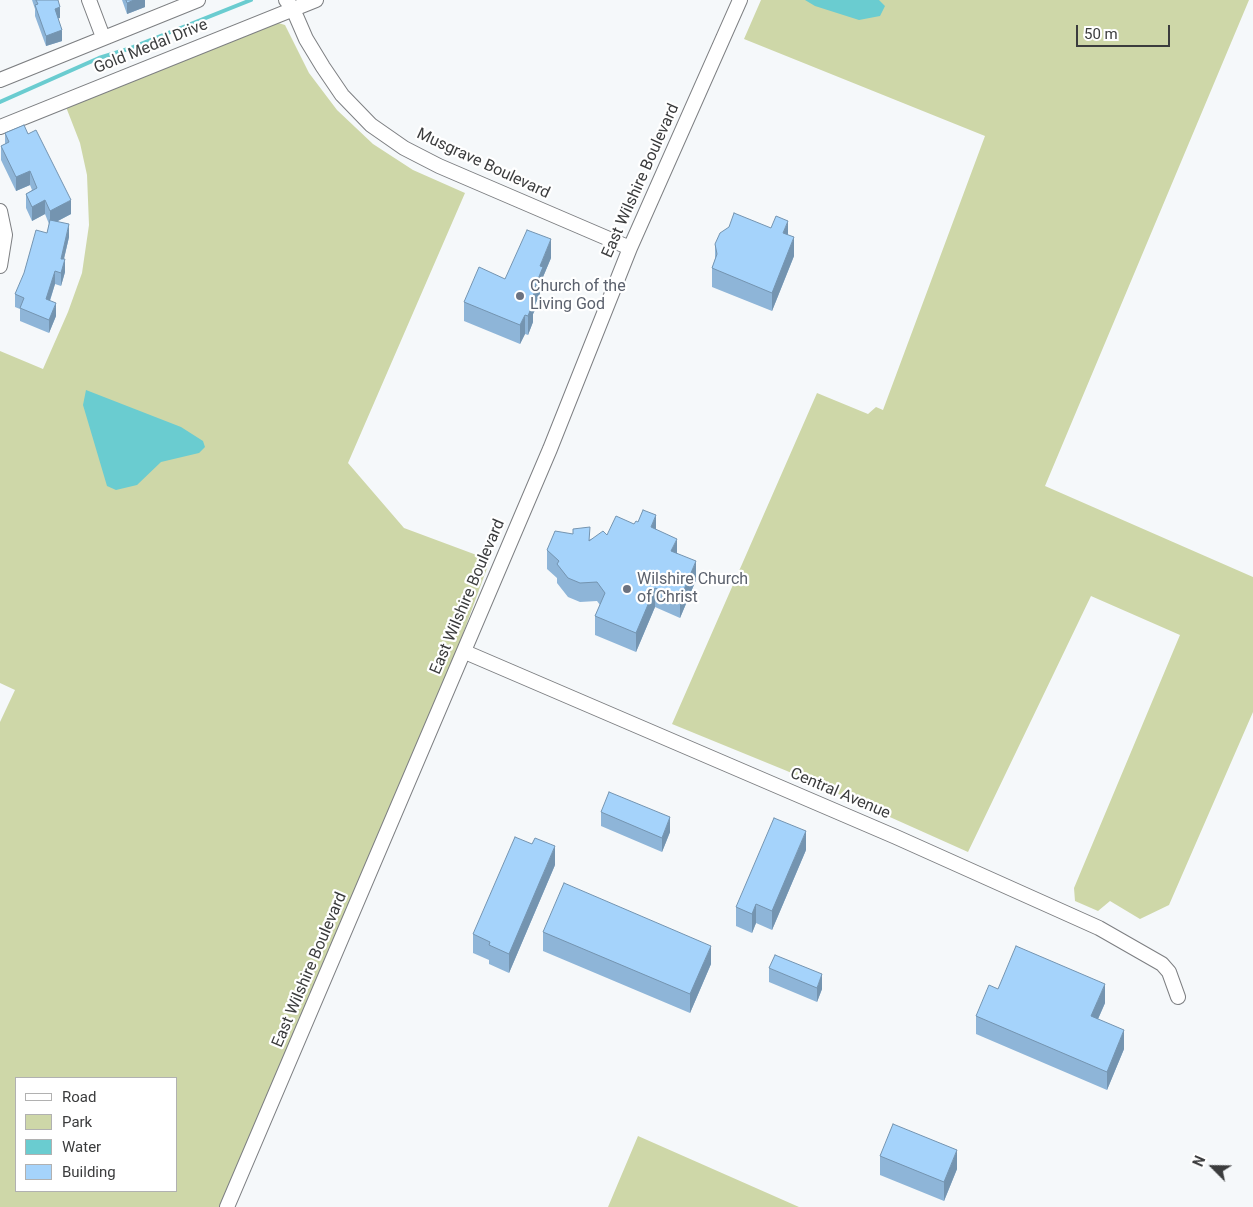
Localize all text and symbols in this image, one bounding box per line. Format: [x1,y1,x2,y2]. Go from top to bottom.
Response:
street label: Gold Medal Drive [91,15,211,79]
scale bar [1078,15,1172,47]
text: 50 m [1084,25,1118,43]
street label: East Wilshire Boulevard [598,101,684,261]
street label: Musgrave Boulevard [413,125,553,203]
place label: Church of the Living God [530,277,626,315]
marker: Church of the Living God [514,290,526,302]
street label: East Wilshire Boulevard [427,517,509,677]
place label: Wilshire Church of Christ [637,570,748,608]
marker: Wilshire Church of Christ [621,583,633,595]
street label: Central Avenue [787,764,893,824]
street label: East Wilshire Boulevard [269,890,351,1050]
legend [15,1077,178,1192]
text: Road [62,1088,96,1106]
text: Park [62,1113,92,1131]
text: Water [62,1138,101,1156]
north arrow [1188,1142,1238,1192]
text: N [1190,1153,1208,1169]
text: Building [62,1163,116,1181]

